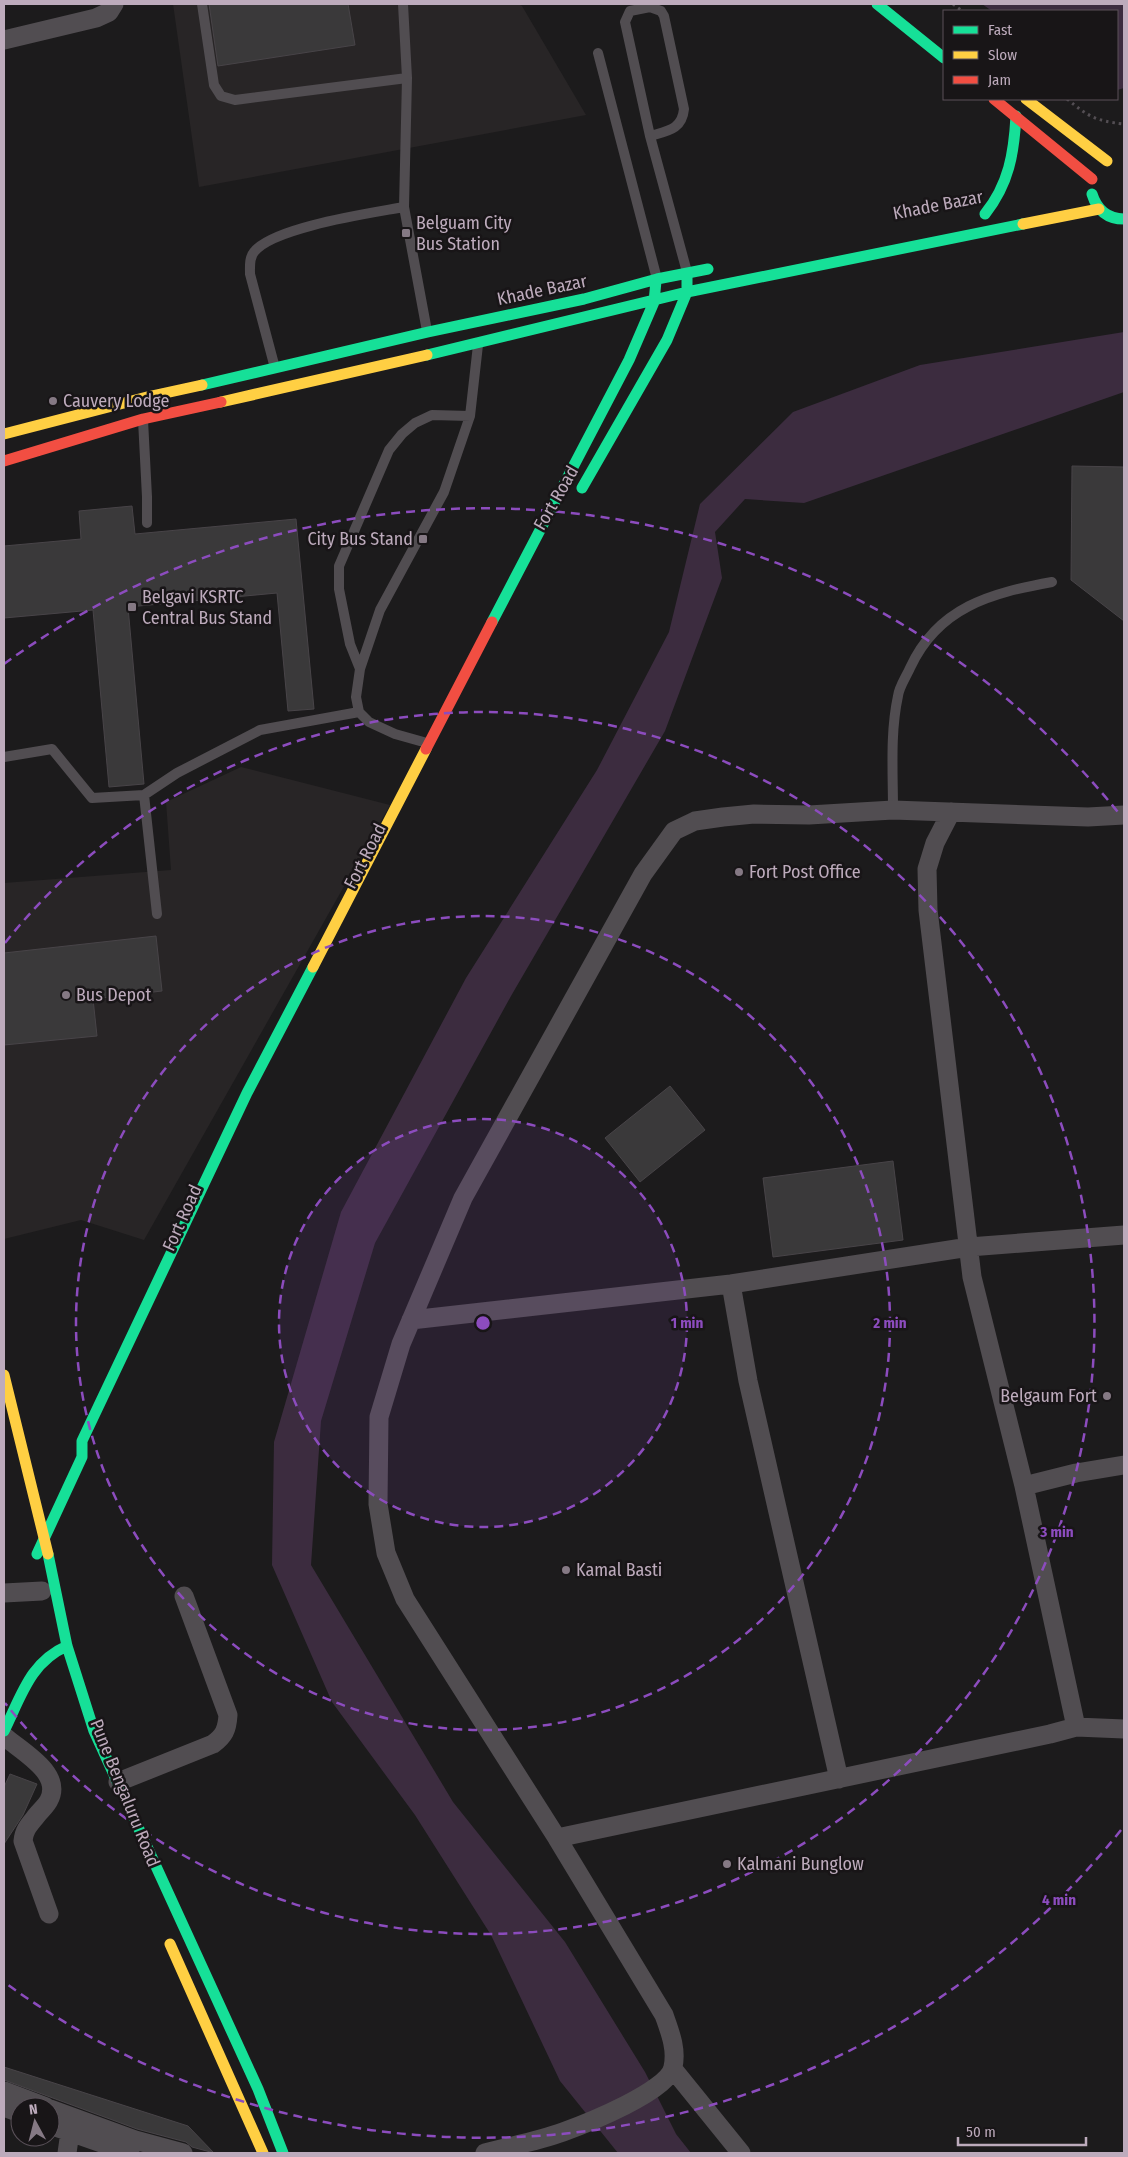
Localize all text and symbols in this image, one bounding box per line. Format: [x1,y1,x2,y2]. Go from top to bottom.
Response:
legend [943,10,1118,100]
text: Fast [988,21,1012,39]
text: Slow [988,46,1017,64]
text: Jam [988,71,1011,89]
street label: Khade Bazar [891,185,986,225]
place label: Belguam City Bus Station [416,212,512,255]
marker: Belguam City Bus Station [400,227,412,239]
street label: Khade Bazar [495,270,590,310]
place label: Cauvery Lodge [63,390,169,412]
marker: Cauvery Lodge [47,395,59,407]
street label: Fort Road [529,462,583,534]
place label: City Bus Stand [307,528,413,550]
marker: City Bus Stand [417,533,429,545]
place label: Belgavi KSRTC Central Bus Stand [142,586,272,629]
marker: Belgavi KSRTC Central Bus Stand [126,601,138,613]
street label: Fort Road [339,820,391,892]
place label: Fort Post Office [749,861,861,883]
marker: Fort Post Office [733,866,745,878]
place label: Bus Depot [76,984,152,1006]
marker: Bus Depot [60,989,72,1001]
street label: Fort Road [158,1181,206,1255]
centre of rings [474,1314,492,1332]
text: 1 min [671,1314,703,1332]
text: 2 min [872,1314,907,1332]
place label: Belgaum Fort [1000,1385,1097,1407]
marker: Belgaum Fort [1101,1390,1113,1402]
text: 3 min [1039,1523,1074,1541]
place label: Kamal Basti [576,1559,662,1581]
marker: Kamal Basti [560,1564,572,1576]
street label: Pune Bengaluru Road [85,1716,165,1870]
place label: Kalmani Bunglow [737,1853,864,1875]
marker: Kalmani Bunglow [721,1858,733,1870]
text: 4 min [1042,1891,1076,1909]
north arrow [10,2097,60,2147]
text: N [28,2101,39,2119]
scale bar [958,2114,1086,2146]
text: 50 m [966,2123,996,2141]

